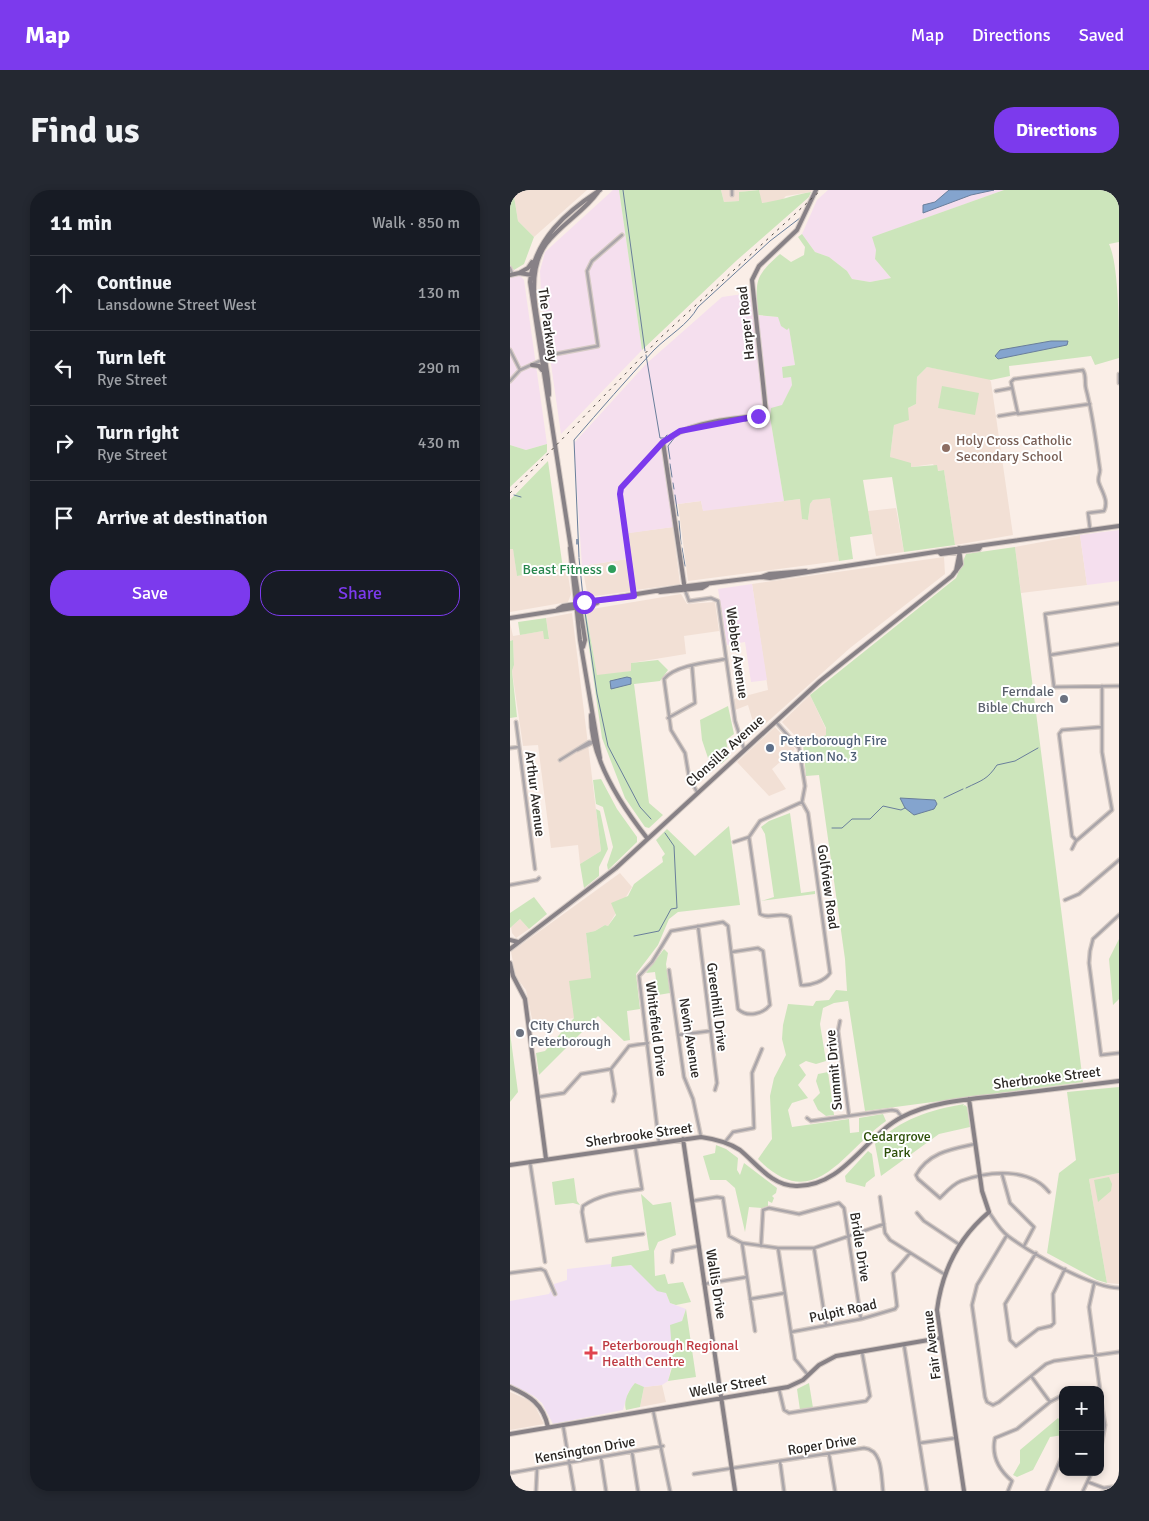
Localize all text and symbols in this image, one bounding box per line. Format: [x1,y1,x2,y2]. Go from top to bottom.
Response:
text: Map [25,20,70,50]
text: Map [911,24,944,46]
text: Directions [972,24,1051,46]
text: Saved [1079,24,1124,46]
button: Directions [994,107,1119,153]
text: Find us [30,109,140,152]
text: 11 min [50,210,112,236]
text: Walk · 850 m [372,213,460,233]
text: Continue [97,271,172,295]
icon: ahead [50,279,78,307]
text: 130 m [418,283,460,303]
street label: Harper Road [734,285,758,361]
street label: The Parkway [534,287,562,364]
text: Lansdowne Street West [97,295,256,315]
text: Turn left [97,346,166,370]
icon: left [50,354,78,382]
text: 290 m [418,358,460,378]
text: Rye Street [97,370,167,390]
route end [747,405,770,428]
text: Turn right [97,421,179,445]
icon: right [50,429,78,457]
place label: Holy Cross Catholic Secondary School [956,432,1072,465]
text: 430 m [418,433,460,453]
marker: Holy Cross Catholic Secondary School [940,442,952,454]
text: Rye Street [97,445,167,465]
icon: arrive [50,504,78,532]
text: Arrive at destination [97,506,268,530]
place label: Beast Fitness [523,561,602,578]
marker: Beast Fitness [606,563,618,575]
button: Save [50,570,250,616]
button: Share [260,570,460,616]
route start [573,591,596,614]
street label: Webber Avenue [722,606,752,700]
place label: Ferndale Bible Church [977,683,1054,716]
marker: Ferndale Bible Church [1058,693,1070,705]
street label: Clonsilla Avenue [682,711,768,791]
place label: Peterborough Fire Station No. 3 [780,732,887,765]
marker: Peterborough Fire Station No. 3 [764,742,776,754]
street label: Arthur Avenue [521,750,549,838]
street label: Golfview Road [814,843,842,931]
street label: Greenhill Drive [703,962,731,1052]
street label: Whitefield Drive [642,980,670,1078]
street label: Nevin Avenue [675,997,705,1079]
place label: City Church Peterborough [530,1017,611,1050]
marker: City Church Peterborough [514,1027,526,1039]
street label: Summit Drive [822,1029,846,1111]
street label: Sherbrooke Street [993,1063,1102,1093]
street label: Sherbrooke Street [584,1119,694,1151]
park label: Cedargrove Park [863,1128,931,1161]
street label: Bridle Drive [846,1211,874,1283]
street label: Wallis Drive [702,1248,730,1320]
street label: Pulpit Road [808,1296,878,1326]
street label: Fair Avenue [919,1309,945,1381]
place label: Peterborough Regional Health Centre [602,1337,739,1370]
marker: Peterborough Regional Health Centre [584,1346,598,1360]
street label: Weller Street [688,1371,768,1401]
map controls [1059,1386,1104,1476]
button: + [1059,1386,1104,1431]
street label: Roper Drive [786,1431,858,1459]
button: − [1059,1431,1104,1476]
street label: Kensington Drive [533,1433,637,1467]

